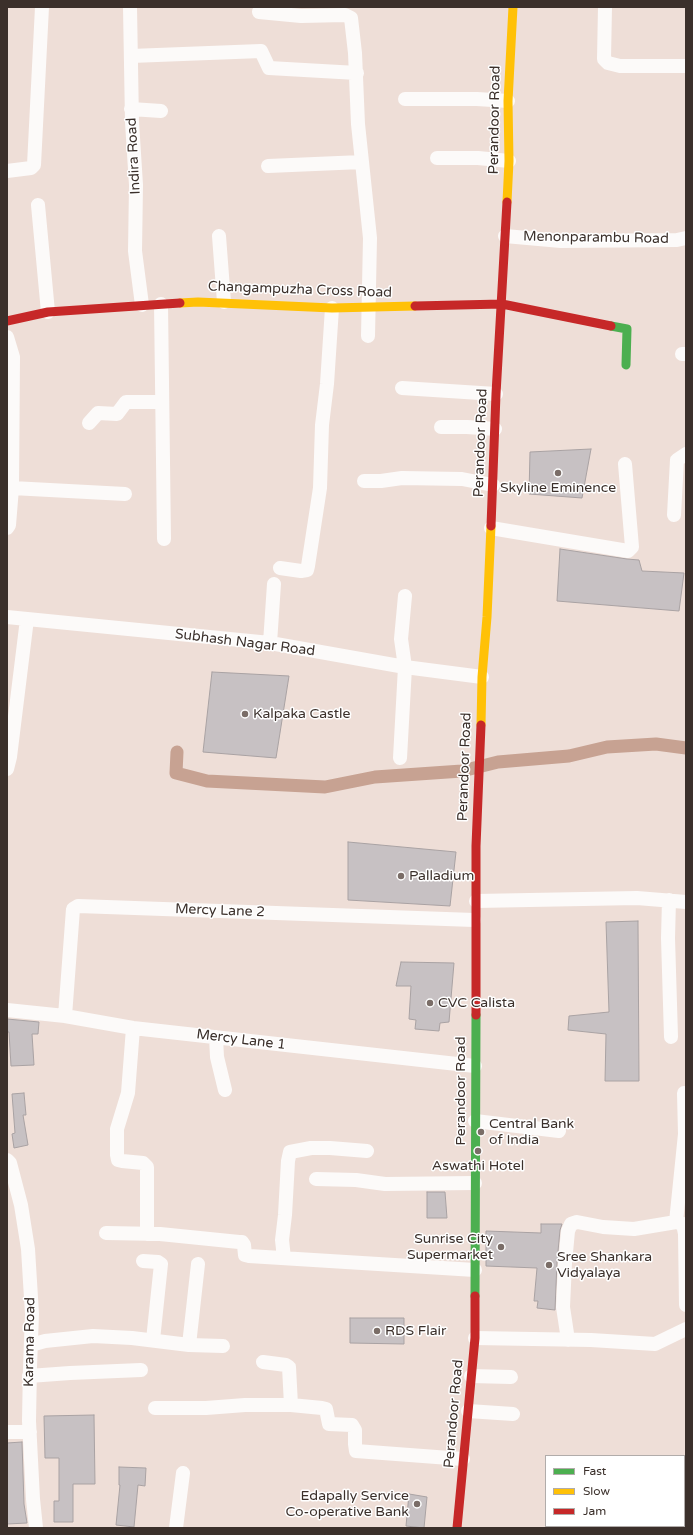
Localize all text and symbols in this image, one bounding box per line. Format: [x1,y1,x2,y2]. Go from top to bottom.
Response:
street label: Perandoor Road [486,65,504,175]
street label: Indira Road [124,117,144,195]
street label: Menonparambu Road [523,228,669,248]
street label: Changampuzha Cross Road [208,278,392,302]
street label: Perandoor Road [471,388,491,498]
marker: Skyline Eminence [553,468,563,478]
place label: Skyline Eminence [500,480,616,496]
street label: Subhash Nagar Road [174,626,316,660]
place label: Kalpaka Castle [253,706,350,722]
marker: Kalpaka Castle [240,709,250,719]
street label: Perandoor Road [455,712,475,822]
place label: Palladium [409,868,474,884]
marker: Palladium [396,871,406,881]
street label: Mercy Lane 2 [175,901,265,921]
place label: CVC Calista [438,995,515,1011]
marker: CVC Calista [425,998,435,1008]
street label: Mercy Lane 1 [195,1026,287,1054]
street label: Perandoor Road [453,1037,469,1145]
place label: Central Bank of India [489,1116,574,1148]
marker: Central Bank of India [476,1127,486,1137]
marker: Aswathi Hotel [473,1146,483,1156]
place label: Aswathi Hotel [432,1158,524,1174]
place label: Sunrise City Supermarket [407,1231,493,1264]
marker: Sunrise City Supermarket [496,1242,506,1252]
place label: Sree Shankara Vidyalaya [557,1249,652,1282]
marker: Sree Shankara Vidyalaya [544,1260,554,1270]
street label: Karama Road [21,1297,39,1387]
place label: RDS Flair [385,1323,446,1339]
marker: RDS Flair [372,1326,382,1336]
street label: Perandoor Road [441,1359,467,1469]
legend [545,1455,685,1527]
text: Fast [583,1464,606,1478]
text: Slow [583,1484,610,1498]
place label: Edapally Service Co-operative Bank [285,1488,409,1520]
marker: Edapally Service Co-operative Bank [412,1499,422,1509]
text: Jam [583,1504,606,1518]

